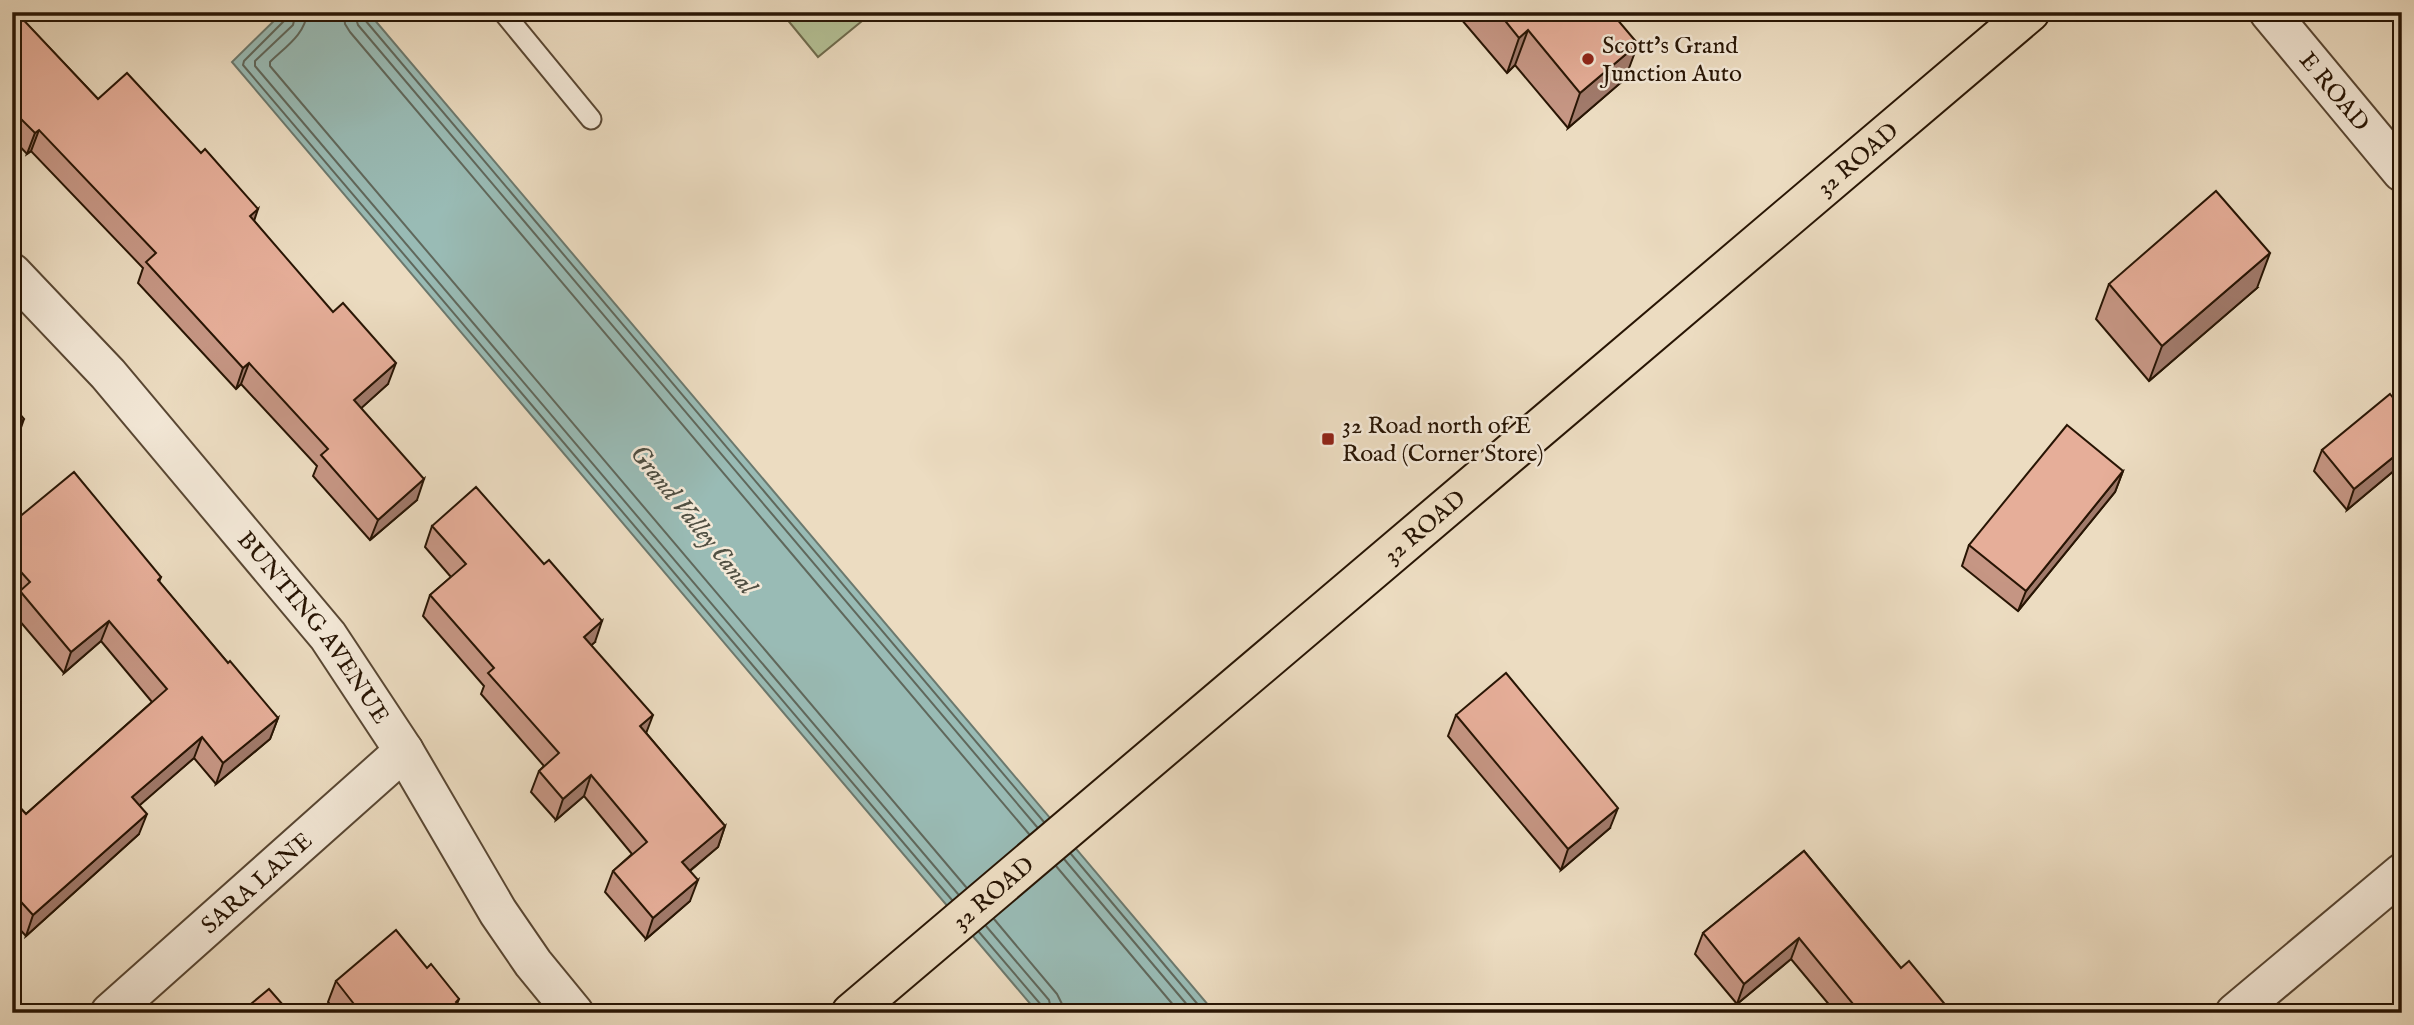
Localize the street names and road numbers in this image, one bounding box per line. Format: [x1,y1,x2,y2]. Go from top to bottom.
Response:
street label: E ROAD [2292,46,2376,138]
street label: 32 ROAD [1811,116,1906,203]
street label: 32 ROAD [1378,484,1473,571]
street label: BUNTING AVENUE [230,525,396,730]
street label: SARA LANE [195,826,319,941]
street label: 32 ROAD [946,850,1041,937]

